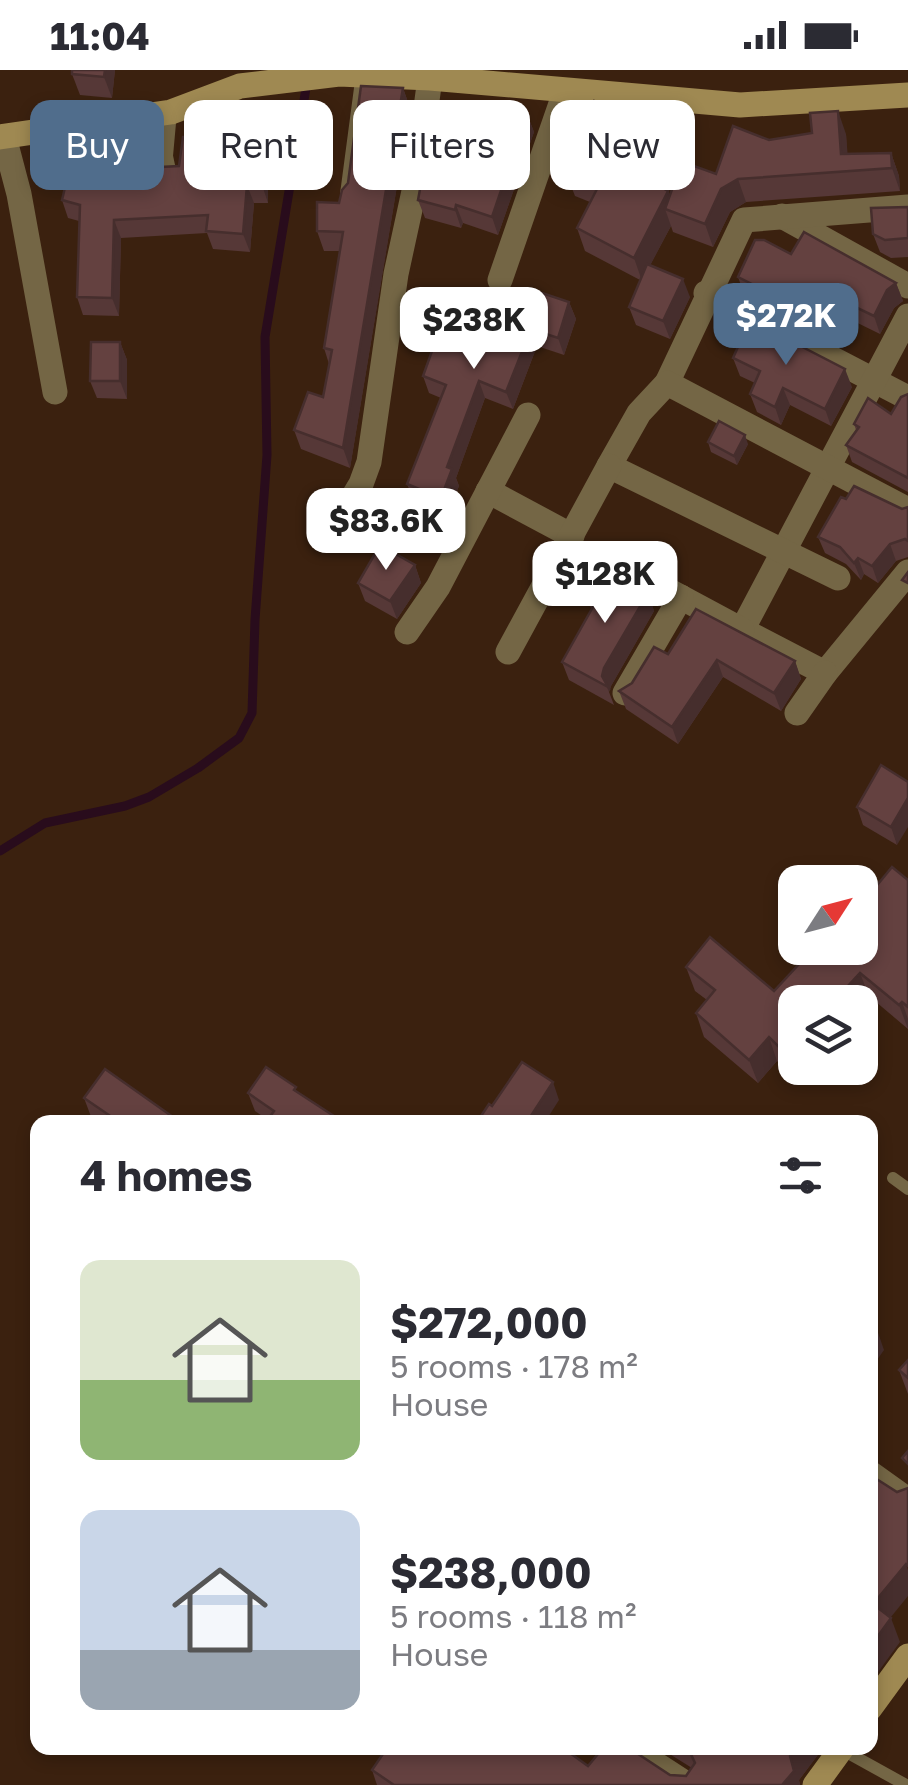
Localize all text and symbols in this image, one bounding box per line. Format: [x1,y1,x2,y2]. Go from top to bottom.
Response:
text: 11:04 [50,13,150,58]
chip: Buy [30,100,164,190]
chip: Rent [184,100,333,190]
chip: Filters [353,100,530,190]
chip: New [550,100,695,190]
pin: $272K [716,283,856,368]
pin: $238K [404,287,544,372]
text: $272K [735,296,837,334]
text: $238K [422,300,526,338]
pin: $83.6K [305,488,467,573]
text: $83.6K [328,501,444,539]
pin: $128K [535,541,675,626]
text: $128K [554,554,656,592]
north arrow [778,865,878,965]
map controls [778,865,878,1085]
button: layers [778,985,878,1085]
icon: filters [773,1148,828,1203]
text: 4 homes [80,1150,252,1200]
text: $272,000 [390,1297,588,1347]
icon: home [160,1300,280,1420]
text: 5 rooms · 178 m² [390,1347,638,1385]
text: House [390,1385,488,1423]
text: $238,000 [390,1547,592,1597]
icon: home [160,1550,280,1670]
text: 5 rooms · 118 m² [390,1597,636,1635]
text: House [390,1635,488,1673]

